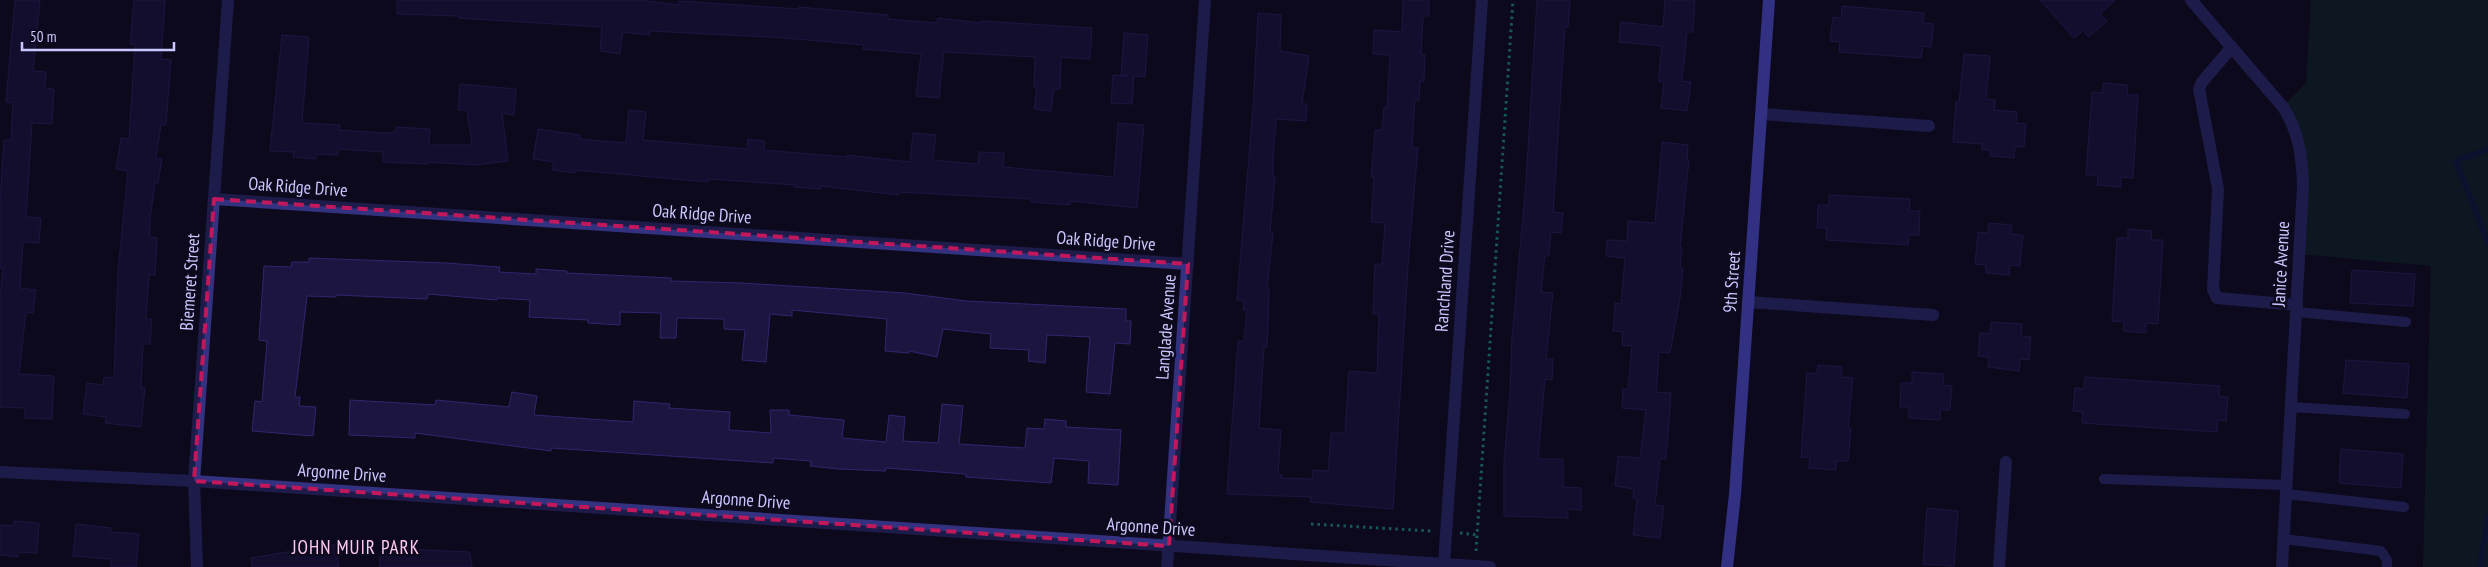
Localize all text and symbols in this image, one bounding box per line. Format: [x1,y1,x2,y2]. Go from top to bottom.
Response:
scale bar [22,20,175,52]
text: 50 m [30,27,56,46]
street label: Oak Ridge Drive [248,172,348,201]
street label: Oak Ridge Drive [652,199,752,228]
street label: Janice Avenue [2267,221,2294,308]
street label: Oak Ridge Drive [1056,226,1156,255]
street label: Ranchland Drive [1429,229,1460,332]
street label: Biemeret Street [175,233,204,331]
street label: 9th Street [1718,250,1745,314]
street label: Langlade Avenue [1150,274,1181,380]
street label: Argonne Drive [297,458,387,487]
street label: Argonne Drive [701,485,791,514]
street label: Argonne Drive [1106,512,1196,541]
district label: JOHN MUIR PARK [291,535,420,559]

